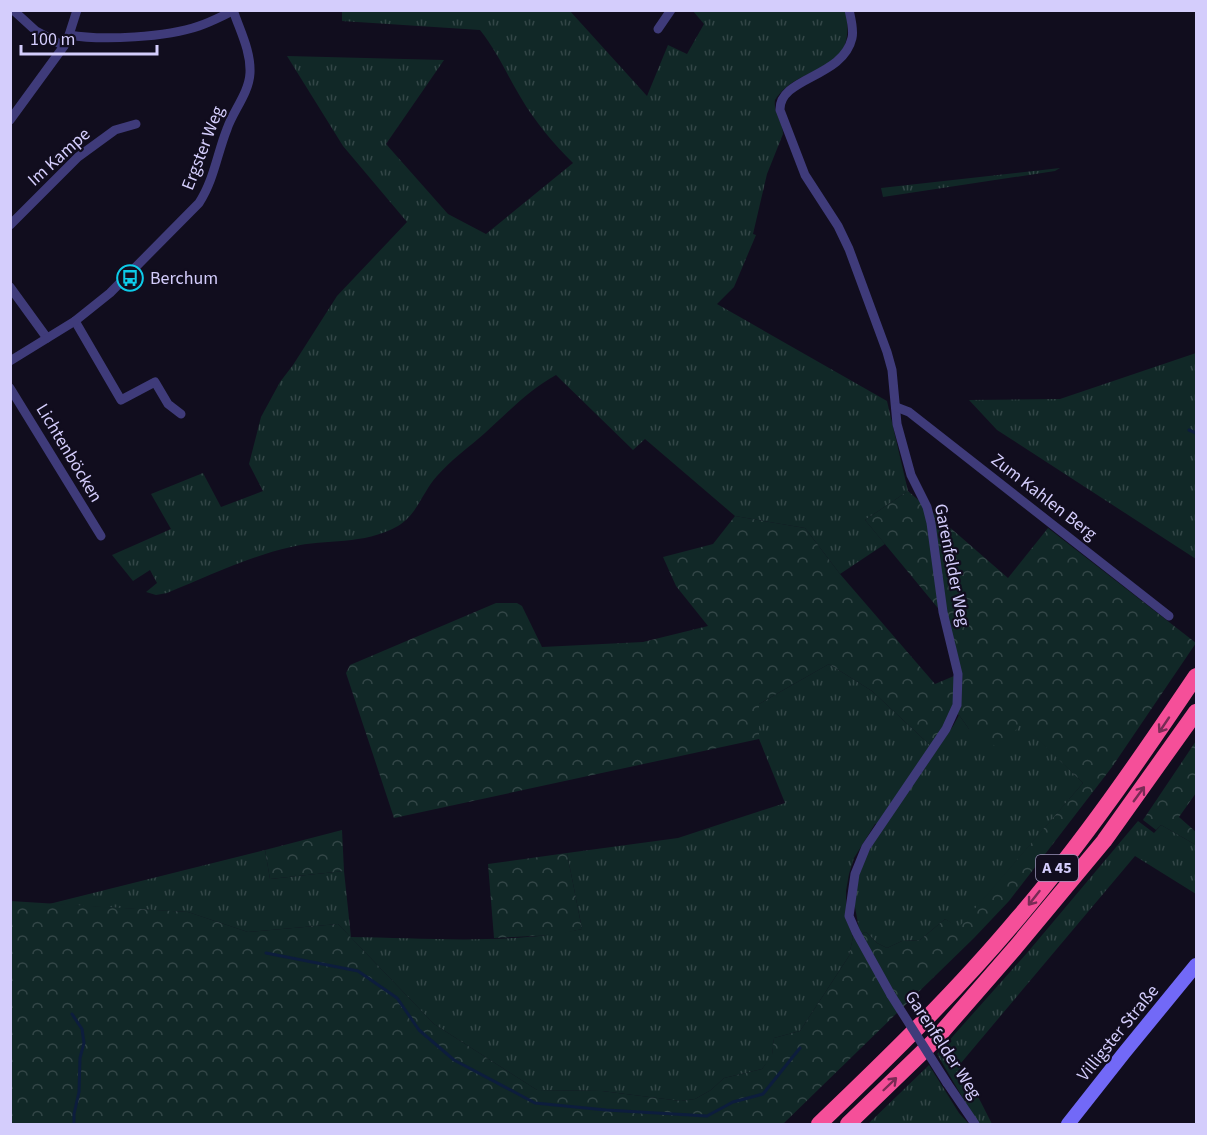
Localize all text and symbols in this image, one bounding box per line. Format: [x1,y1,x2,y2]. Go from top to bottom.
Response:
scale bar [21,18,158,56]
text: 100 m [30,27,75,52]
street label: Ergster Weg [175,102,231,194]
street label: Im Kampe [22,122,96,192]
bus stop icon: Berchum [115,263,145,293]
place label: Berchum [150,266,218,291]
street label: Lichtenböcken [30,399,108,507]
street label: Zum Kahlen Berg [986,448,1102,546]
street label: Garenfelder Weg [928,502,976,628]
one-way arrow [1158,716,1170,732]
one-way arrow [1132,786,1145,802]
road number: A 45 [1036,855,1078,881]
one-way arrow [1028,889,1041,905]
street label: Villigster Straße [1071,979,1165,1087]
street label: Garenfelder Weg [899,986,987,1104]
one-way arrow [883,1076,898,1091]

